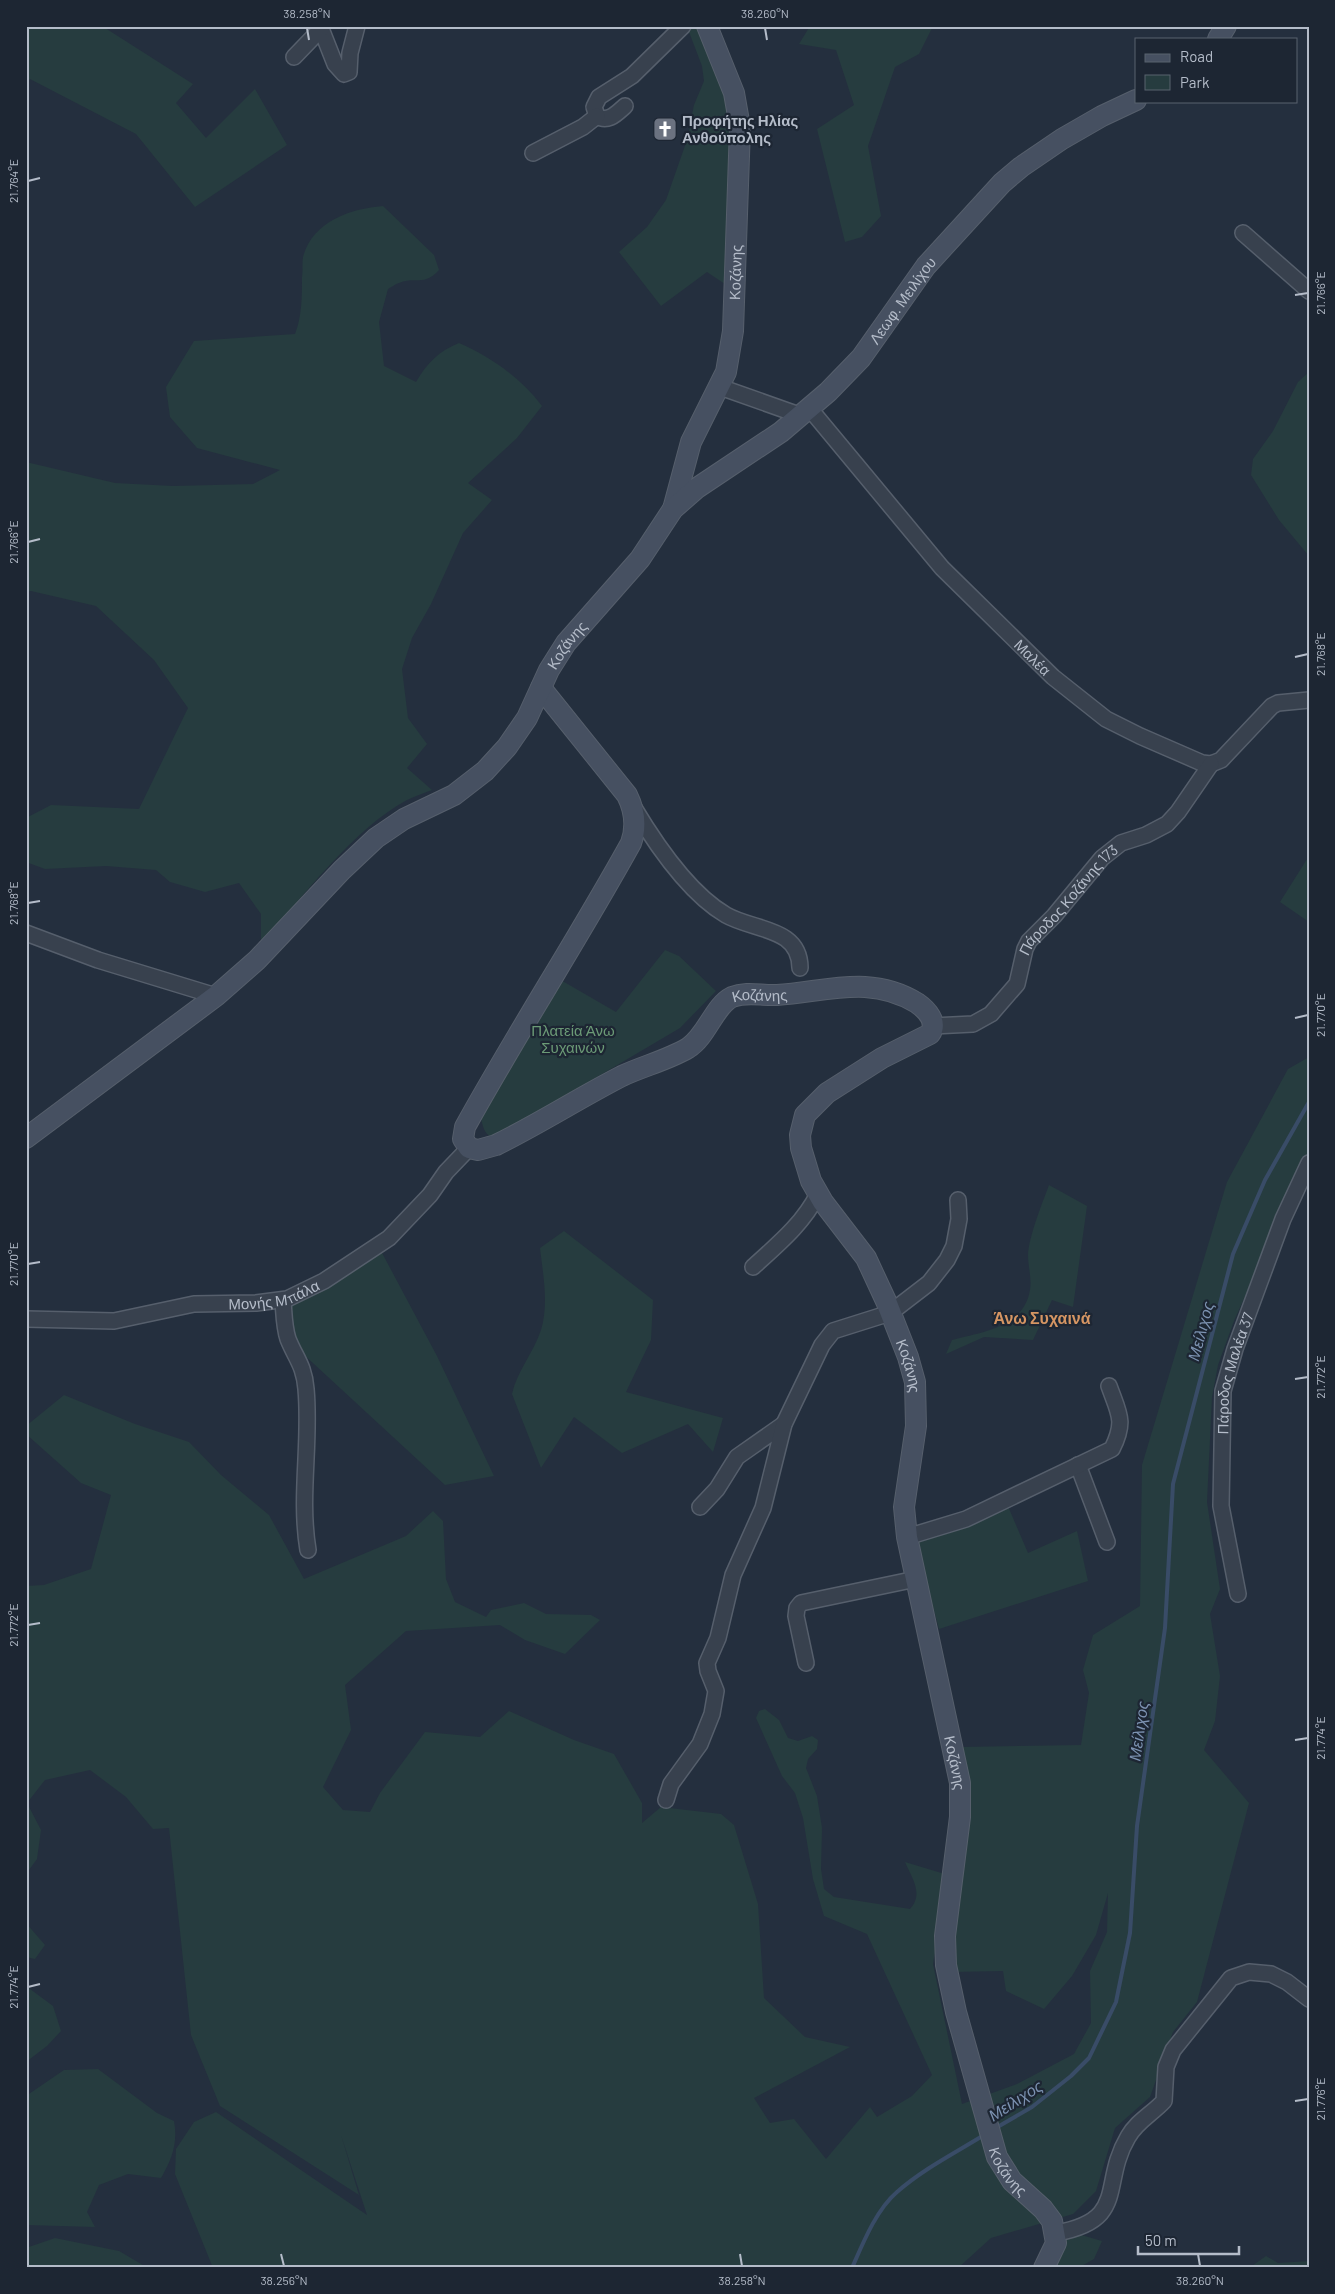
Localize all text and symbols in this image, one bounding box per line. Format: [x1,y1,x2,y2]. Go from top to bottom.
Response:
text: 38.258°N [283,6,331,20]
text: 38.260°N [741,6,789,20]
legend [1135,38,1298,102]
text: Road [1180,47,1213,65]
text: Park [1180,73,1210,91]
place label: Προφήτης Ηλίας Ανθούπολης [682,111,798,146]
church icon: Προφήτης Ηλίας Ανθούπολης [652,116,678,142]
text: 21.764°E [6,159,20,203]
street label: Κοζάνης [725,244,745,300]
street label: Λεωφ. Μειλίχου [865,253,939,347]
text: 21.766°E [1313,271,1327,315]
text: 21.766°E [6,520,20,564]
street label: Κοζάνης [543,617,590,672]
text: 21.768°E [1313,632,1327,676]
street label: Μαλέα [1011,635,1055,679]
street label: Πάροδος Κοζάνης 173 [1015,840,1121,958]
text: 21.768°E [6,881,20,925]
street label: Κοζάνης [730,985,788,1005]
text: 21.770°E [1313,993,1327,1037]
park label: Πλατεία Άνω Συχαινών [531,1021,615,1056]
text: 21.770°E [6,1242,20,1286]
street label: Μονής Μπάλα [228,1276,323,1312]
water label: Μείλιχος [1183,1299,1217,1363]
district label: Άνω Συχαινά [993,1308,1091,1327]
street label: Πάροδος Μαλέα 37 [1213,1310,1257,1434]
street label: Κοζάνης [893,1336,925,1393]
text: 21.772°E [1313,1355,1327,1399]
text: 21.772°E [6,1603,20,1647]
water label: Μείλιχος [1124,1700,1152,1762]
text: 21.774°E [1313,1716,1327,1760]
street label: Κοζάνης [941,1734,969,1790]
text: 21.774°E [6,1965,20,2009]
water label: Μείλιχος [984,2075,1046,2124]
text: 21.776°E [1313,2077,1327,2121]
street label: Κοζάνης [986,2145,1031,2199]
scale bar [1138,2224,1239,2256]
text: 50 m [1145,2231,1177,2249]
text: 38.256°N [260,2273,308,2287]
text: 38.258°N [718,2273,766,2287]
text: 38.260°N [1176,2273,1224,2287]

